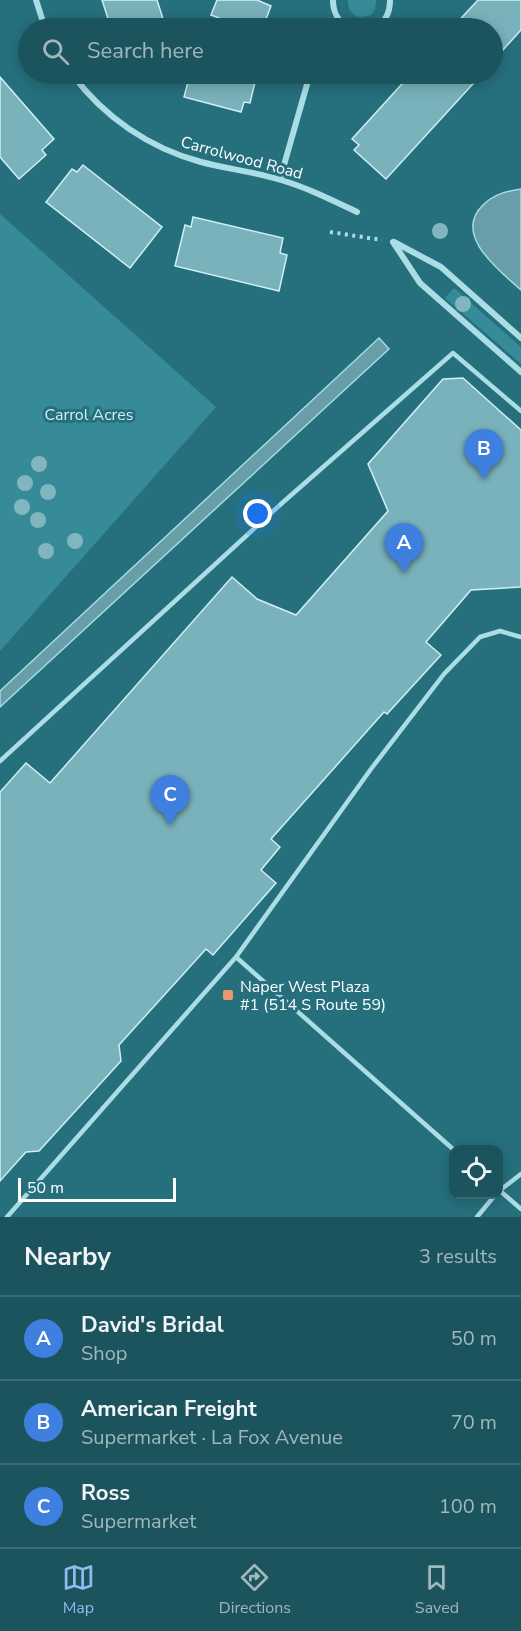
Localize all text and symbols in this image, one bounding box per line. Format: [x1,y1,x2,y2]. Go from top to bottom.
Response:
search box [18,18,503,84]
icon: search [39,35,72,68]
text: Search here [87,36,204,66]
street label: Carrolwood Road [178,131,305,185]
park label: Carrol Acres [45,404,133,426]
pin: B [464,430,504,479]
your location [243,499,272,528]
pin: A [384,524,424,573]
pin: C [150,776,190,825]
place label: Naper West Plaza #1 (514 S Route 59) [240,976,386,1016]
marker: Naper West Plaza #1 (514 S Route 59) [221,988,235,1002]
map controls [449,1145,503,1199]
button: locate [449,1145,503,1199]
scale bar [18,1175,176,1202]
text: 50 m [27,1177,64,1199]
text: Nearby [24,1239,111,1274]
text: 3 results [419,1243,497,1270]
text: David's Bridal [81,1310,224,1340]
text: A [36,1325,51,1352]
text: 50 m [451,1325,497,1352]
text: Shop [81,1340,127,1367]
text: American Freight [81,1394,257,1424]
text: B [37,1409,50,1436]
text: 70 m [451,1409,497,1436]
text: Supermarket · La Fox Avenue [81,1424,343,1451]
text: Ross [81,1478,130,1508]
text: C [37,1493,50,1520]
text: 100 m [439,1493,497,1520]
text: Supermarket [81,1508,196,1535]
tab: Map [62,1561,95,1619]
tab: Directions [219,1561,291,1619]
tab: Saved [415,1561,459,1619]

